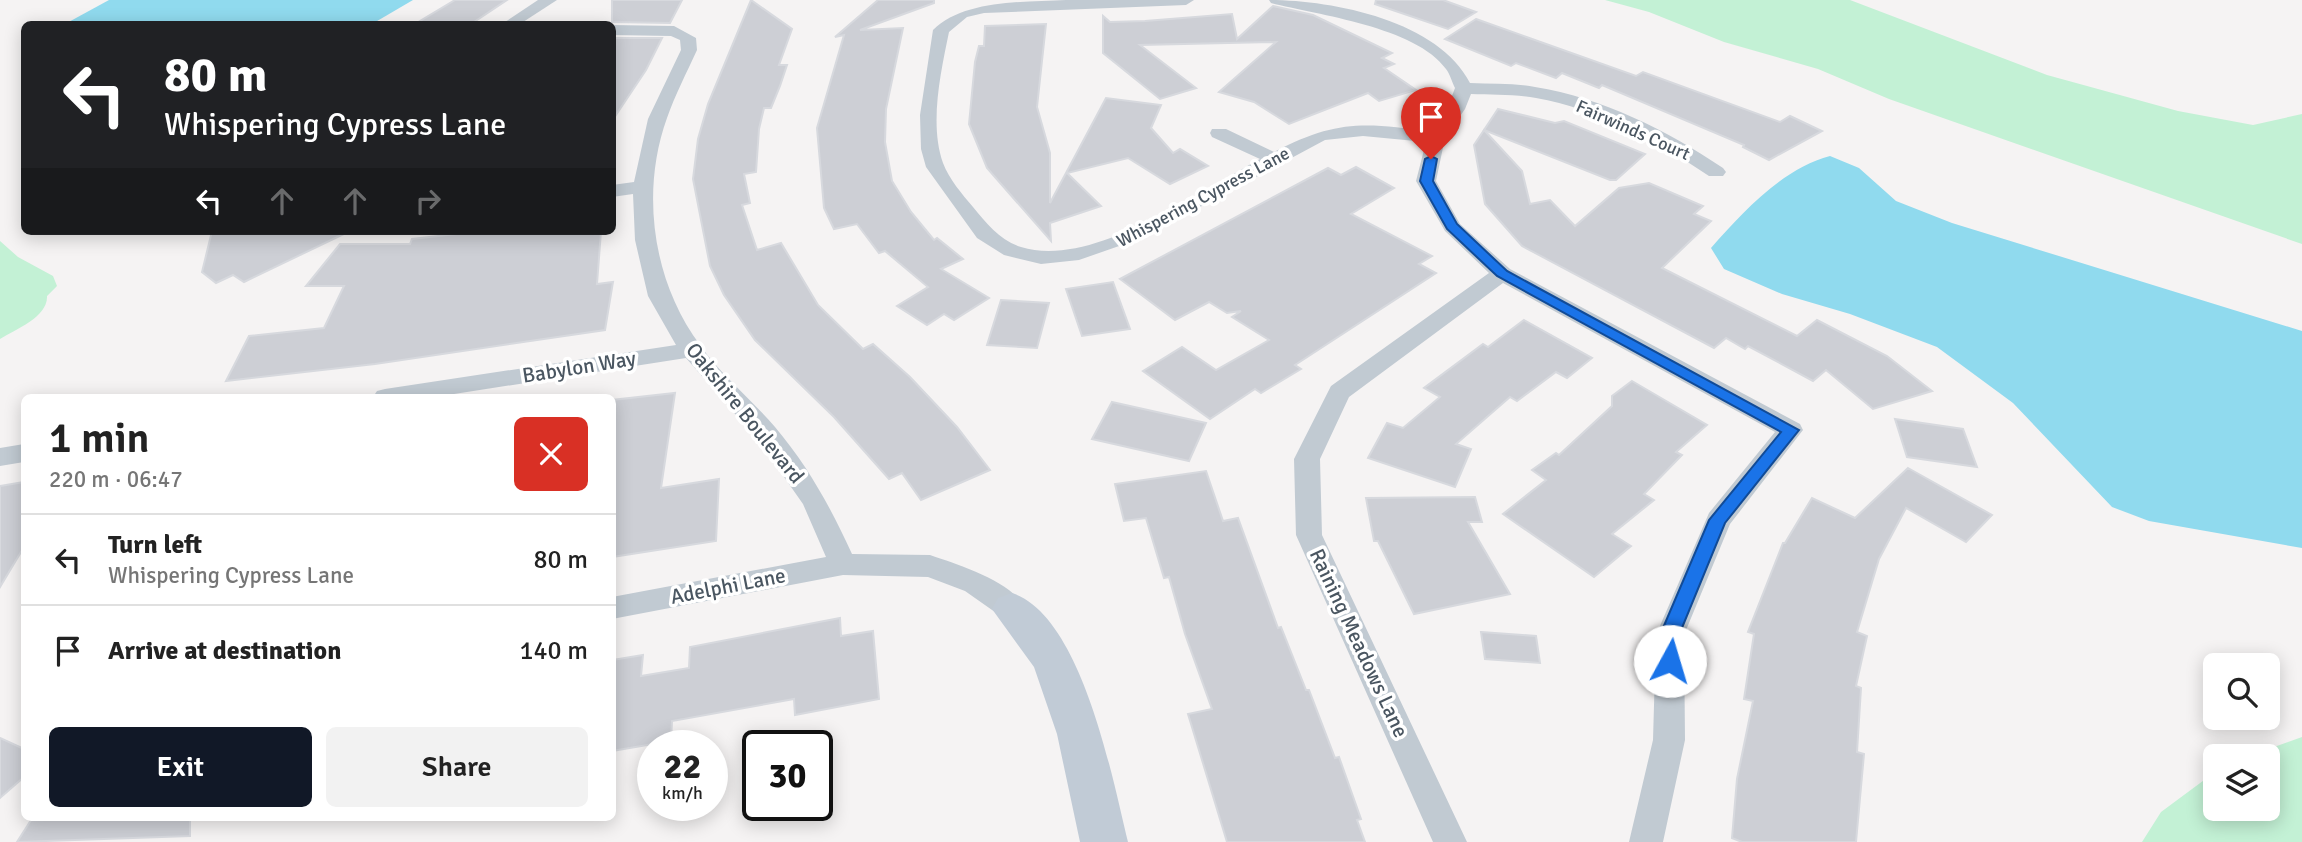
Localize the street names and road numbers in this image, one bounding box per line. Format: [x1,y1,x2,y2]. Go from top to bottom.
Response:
street label: Fairwinds Court [1573,95,1693,165]
street label: Whispering Cypress Lane [1113,142,1293,252]
street label: Oakshire Boulevard [680,337,810,489]
street label: Babylon Way [520,345,638,389]
street label: Raining Meadows Lane [1304,544,1414,742]
street label: Adelphi Lane [668,562,788,610]

